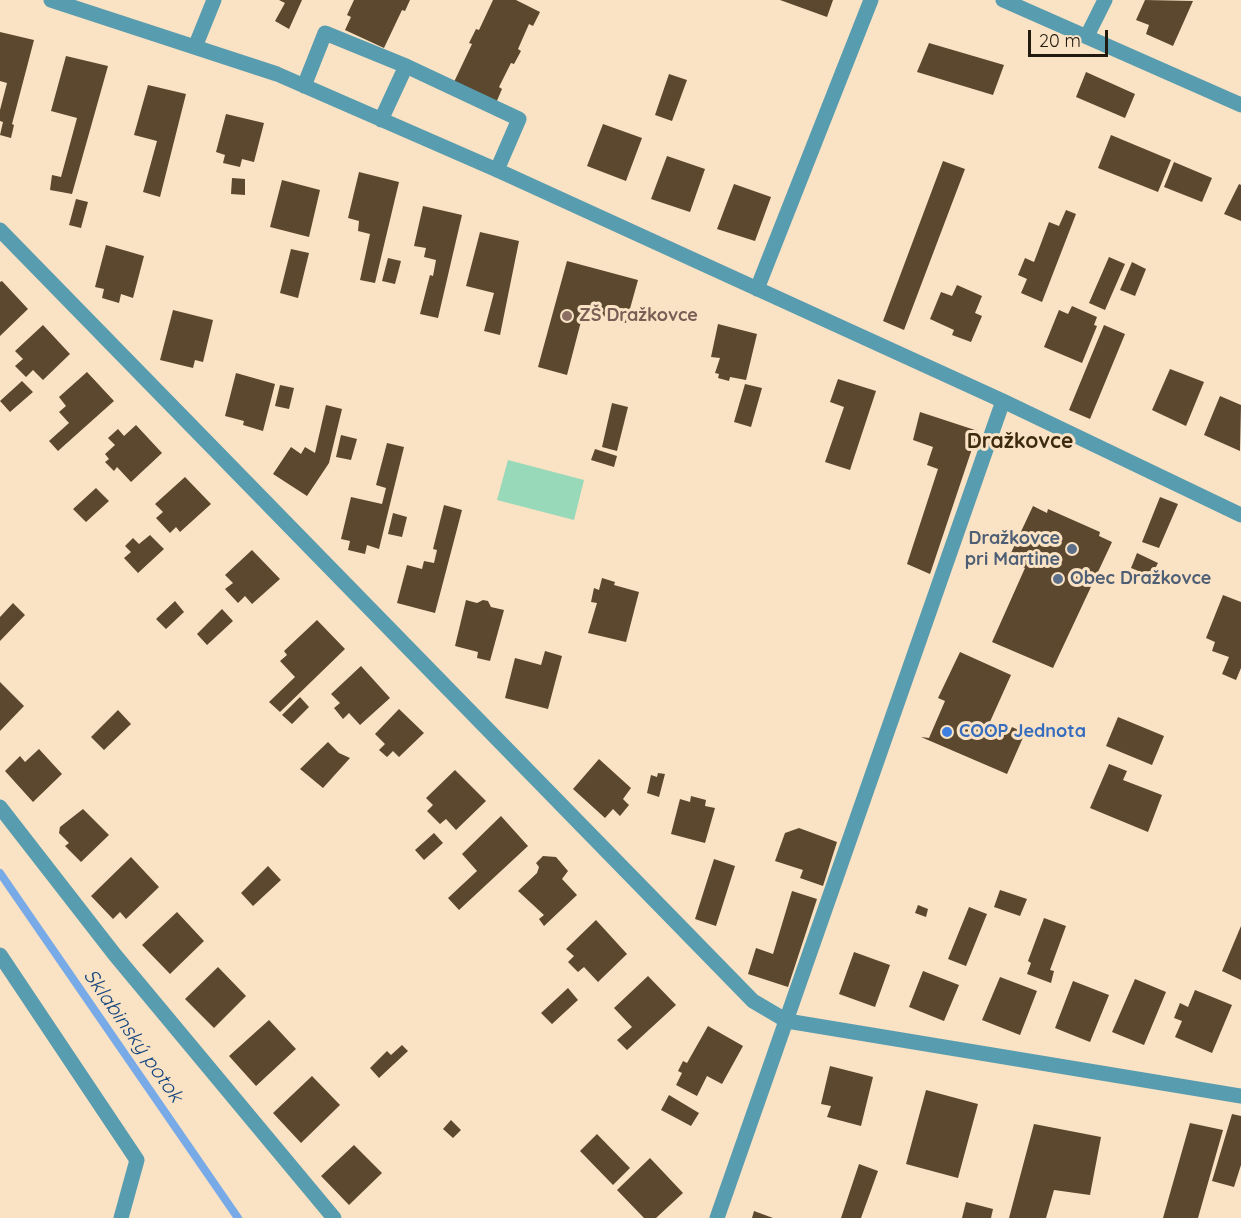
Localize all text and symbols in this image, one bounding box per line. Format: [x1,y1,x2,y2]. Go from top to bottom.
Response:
scale bar [1031,18,1110,56]
text: 20 m [1039,29,1081,52]
place label: ZŠ Dražkovce [579,305,698,327]
marker: ZŠ Dražkovce [560,309,574,323]
district label: Dražkovce [967,429,1073,455]
place label: Dražkovce pri Martine [965,528,1060,570]
marker: Dražkovce pri Martine [1065,542,1079,556]
place label: Obec Dražkovce [1070,568,1211,590]
marker: Obec Dražkovce [1051,572,1065,586]
place label: COOP Jednota [959,721,1086,743]
marker: COOP Jednota [940,725,954,739]
water label: Sklabinský potok [78,965,188,1107]

